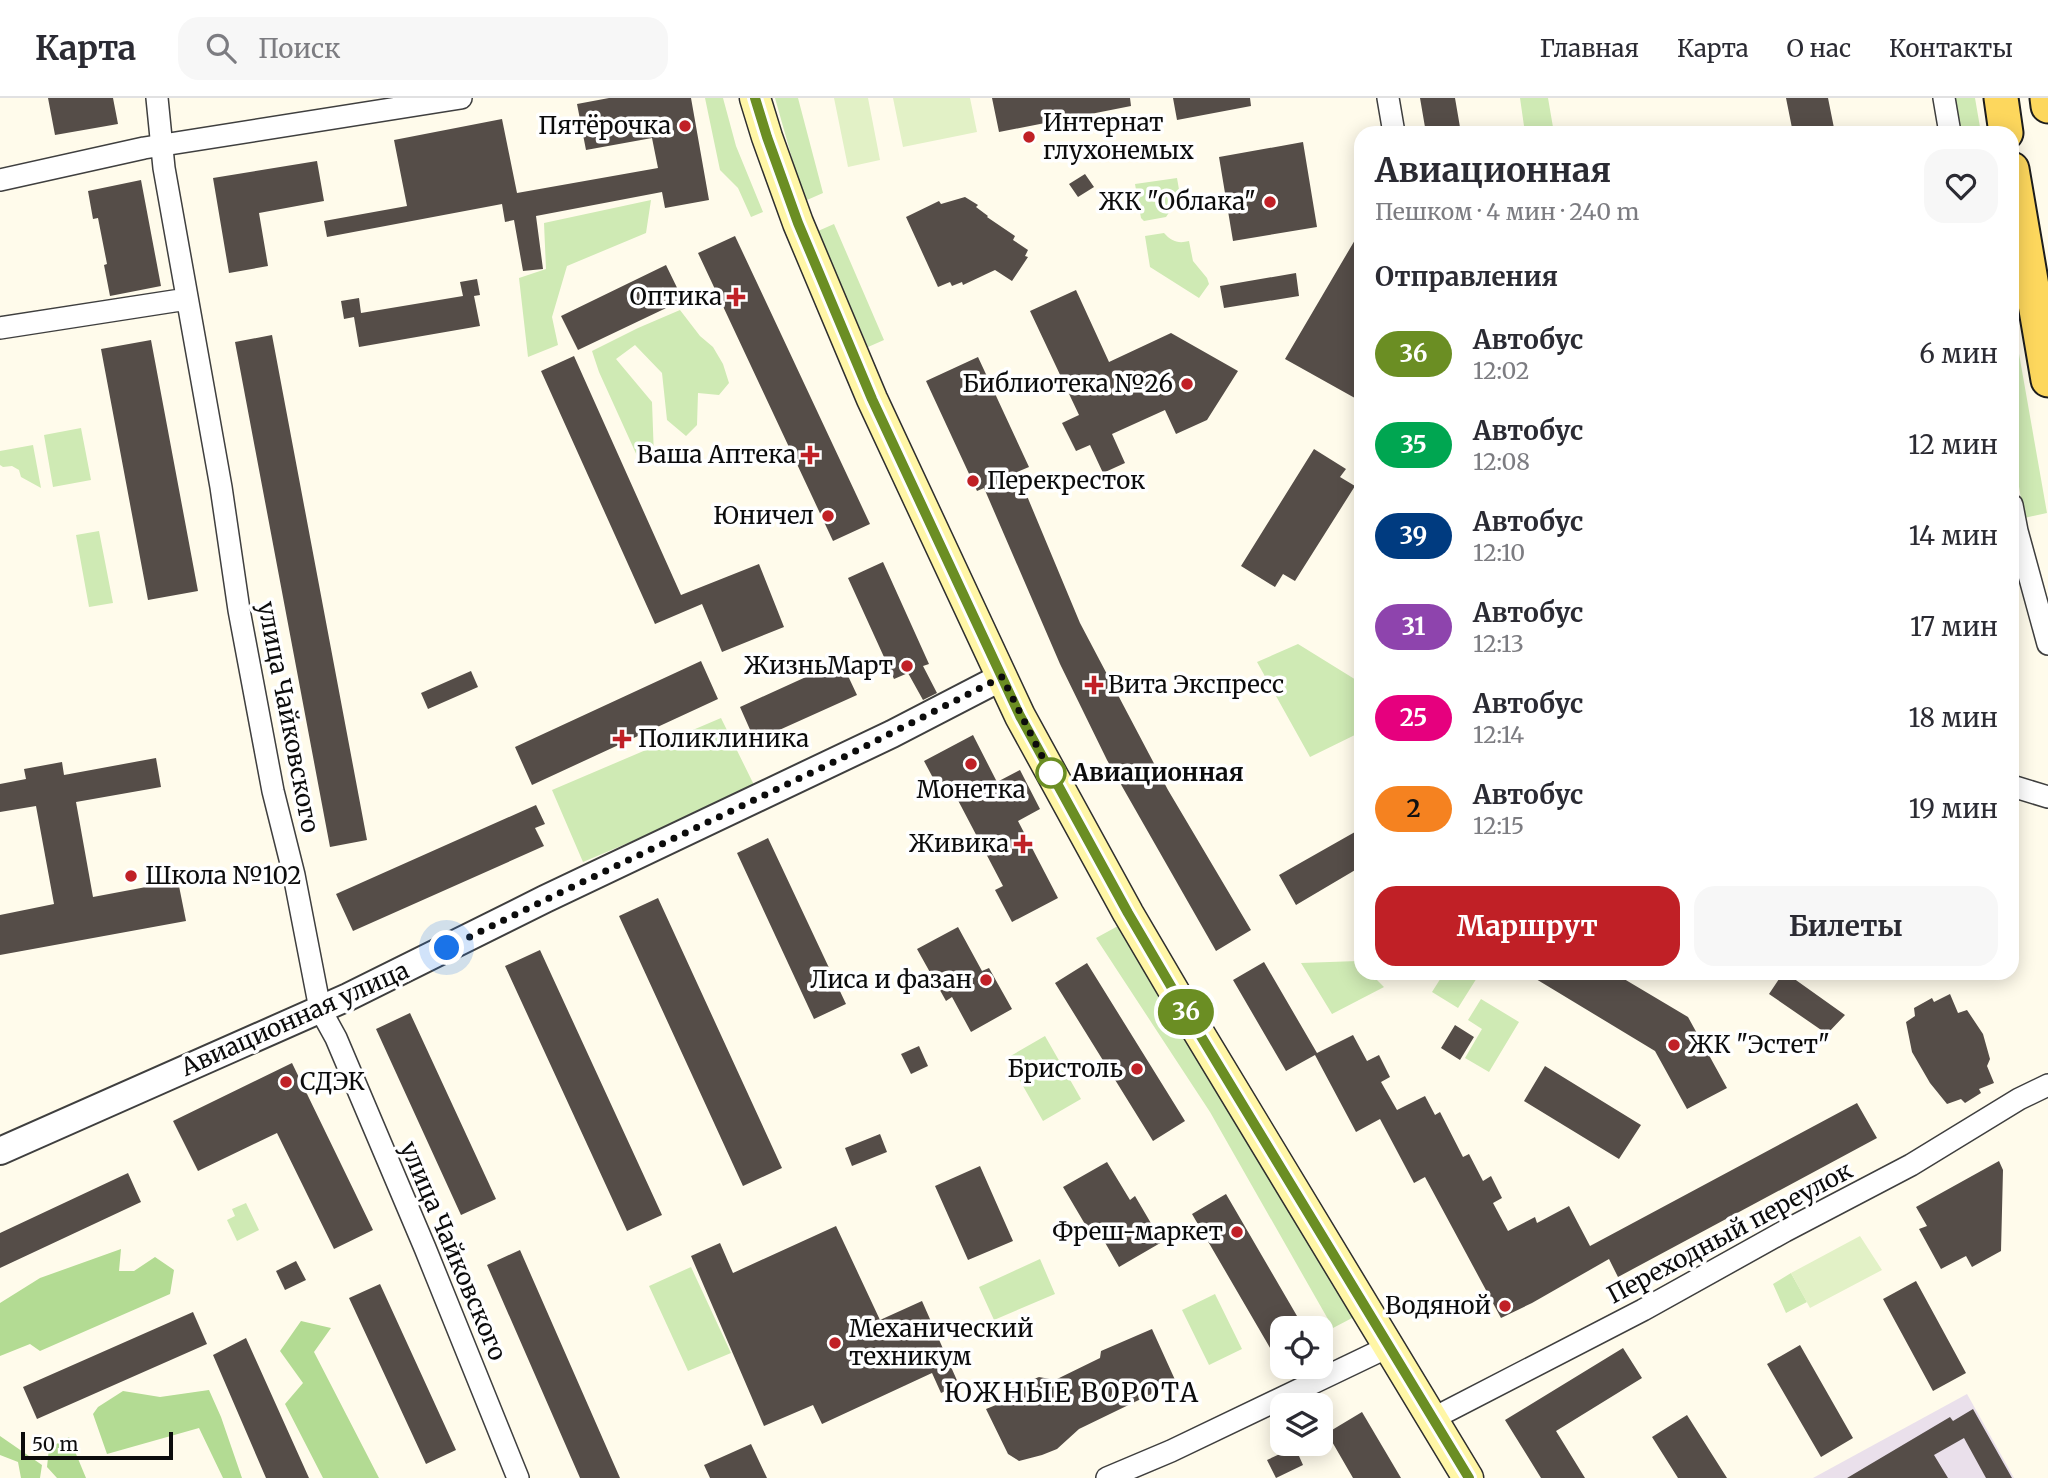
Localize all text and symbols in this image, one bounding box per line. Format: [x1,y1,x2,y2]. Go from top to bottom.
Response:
search box [178,17,668,80]
text: Карта [35,28,136,69]
icon: search [202,29,240,67]
text: Поиск [258,32,341,65]
text: Главная [1540,33,1639,64]
text: Карта [1677,33,1749,64]
text: О нас [1787,33,1851,64]
text: Контакты [1889,33,2013,64]
place label: Интернат глухонемых [1043,107,1195,166]
place label: Пятёрочка [538,110,671,141]
marker: Пятёрочка [677,118,693,134]
marker: Интернат глухонемых [1021,129,1037,145]
button: heart [1924,149,1998,223]
text: Авиационная [1375,150,1611,191]
place label: ЖК "Облака" [1099,186,1256,217]
marker: ЖК "Облака" [1262,194,1278,210]
text: Пешком · 4 мин · 240 m [1375,197,1639,226]
text: Отправления [1375,260,1558,293]
place label: Оптика [630,281,722,312]
marker: Оптика [728,289,744,305]
text: Автобус [1473,323,1583,356]
text: 6 мин [1919,337,1998,370]
text: 36 [1399,338,1428,369]
text: 12:02 [1473,356,1529,385]
place label: Библиотека №26 [962,368,1173,399]
marker: Библиотека №26 [1179,376,1195,392]
text: Автобус [1473,414,1583,447]
text: 12 мин [1908,428,1998,461]
text: 35 [1400,429,1427,460]
place label: Ваша Аптека [637,439,796,470]
marker: Ваша Аптека [802,447,818,463]
text: 12:08 [1473,447,1530,476]
place label: Перекресток [987,465,1145,496]
marker: Перекресток [965,473,981,489]
place label: Юничел [713,500,814,531]
text: Автобус [1473,505,1583,538]
marker: Юничел [820,508,836,524]
text: 14 мин [1909,519,1998,552]
text: 39 [1400,520,1427,551]
text: 12:10 [1473,538,1525,567]
text: Автобус [1473,596,1583,629]
street label: улица Чайковского [251,599,326,835]
text: 17 мин [1910,610,1998,643]
text: 31 [1402,611,1425,642]
text: 12:13 [1473,629,1524,658]
place label: ЖизньМарт [744,650,893,681]
marker: ЖизньМарт [899,658,915,674]
place label: Вита Экспресс [1108,669,1284,700]
marker: Вита Экспресс [1086,677,1102,693]
text: Автобус [1473,687,1583,720]
text: 18 мин [1909,701,1998,734]
text: 25 [1400,702,1427,733]
text: 12:14 [1473,720,1524,749]
place label: Поликлиника [638,723,809,754]
marker: Поликлиника [612,729,632,749]
marker: Монетка [963,756,979,772]
place label: Авиационная [1071,757,1244,788]
marker: Авиационная [1036,758,1066,788]
place label: Монетка [917,774,1026,805]
text: Автобус [1473,778,1583,811]
text: 19 мин [1909,792,1998,825]
text: 2 [1406,793,1421,824]
text: 12:15 [1473,811,1524,840]
place label: Живика [909,828,1009,859]
marker: Живика [1015,836,1031,852]
place label: Школа №102 [145,860,302,891]
marker: Школа №102 [123,868,139,884]
button: Маршрут [1375,886,1680,966]
button: Билеты [1694,886,1998,966]
your location [429,930,464,965]
street label: Авиационная улица [175,954,414,1083]
place label: Лиса и фазан [810,964,972,995]
marker: Лиса и фазан [978,972,994,988]
line badge: 36 [1154,989,1218,1035]
text: 36 [1172,996,1200,1027]
place label: ЖК "Эстет" [1688,1029,1830,1060]
marker: ЖК "Эстет" [1666,1037,1682,1053]
place label: Бристоль [1008,1053,1123,1084]
marker: Бристоль [1129,1061,1145,1077]
place label: СДЭК [300,1066,365,1097]
marker: СДЭК [278,1074,294,1090]
street label: улица Чайковского [393,1137,514,1365]
street label: Переходный переулок [1602,1155,1858,1310]
place label: Фреш-маркет [1052,1216,1223,1247]
marker: Фреш-маркет [1229,1224,1245,1240]
place label: Водяной [1385,1290,1491,1321]
marker: Водяной [1497,1298,1513,1314]
place label: Механический техникум [849,1313,1034,1372]
map controls [1270,1316,1333,1456]
button: locate [1270,1316,1333,1379]
marker: Механический техникум [827,1335,843,1351]
district label: ЮЖНЫЕ ВОРОТА [944,1376,1200,1409]
button: layers [1270,1393,1333,1456]
scale bar [21,1429,173,1461]
text: 50 m [32,1432,78,1456]

